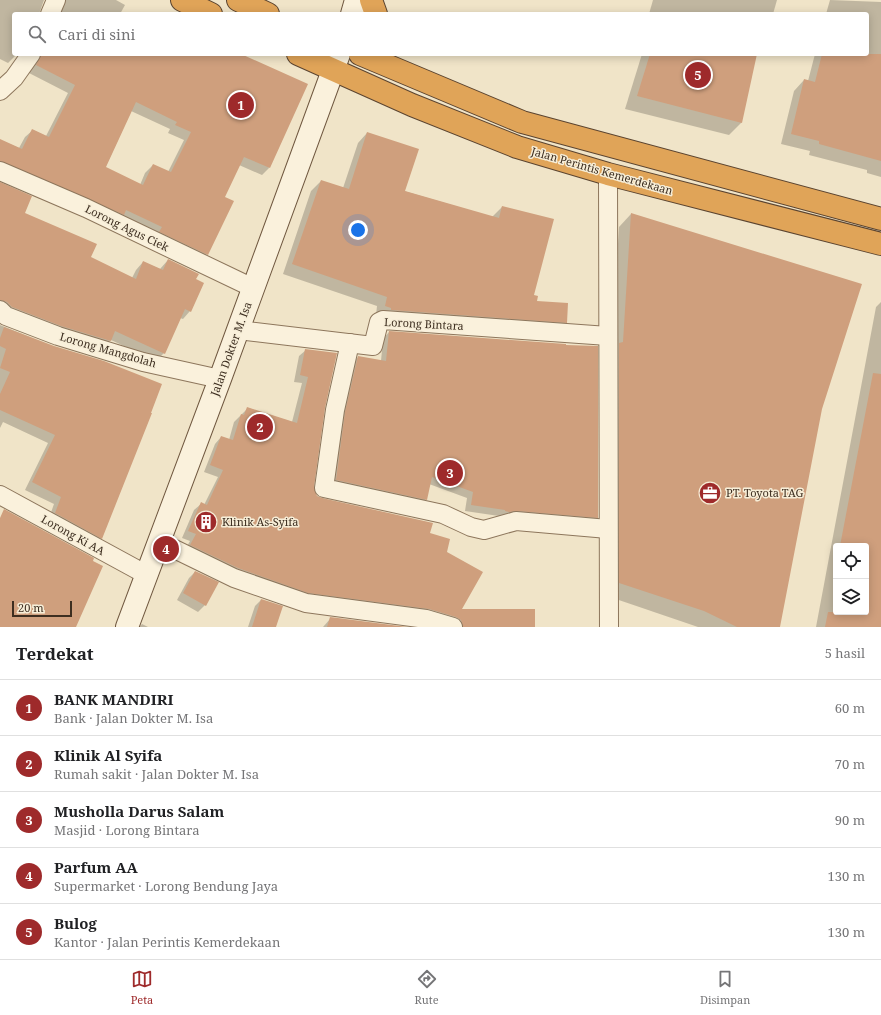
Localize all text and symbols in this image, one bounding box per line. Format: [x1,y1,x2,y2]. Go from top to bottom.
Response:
search box [12,12,869,56]
icon: search [26,23,48,45]
text: Cari di sini [58,24,135,44]
pin: 5 [685,60,711,90]
pin: 1 [228,90,254,120]
street label: Jalan Perintis Kemerdekaan [529,143,675,198]
street label: Lorong Agus Ciek [83,201,172,255]
your location [348,220,368,240]
street label: Jalan Dokter M. Isa [206,300,255,399]
street label: Lorong Bintara [384,314,464,333]
street label: Lorong Mangdolah [58,329,158,370]
pin: 2 [247,412,273,442]
pin: 3 [437,458,463,488]
office icon: PT. Toyota TAG [697,480,723,506]
place label: PT. Toyota TAG [726,485,803,500]
building icon: Klinik As-Syifa [193,509,219,535]
street label: Lorong Ki AA [39,511,108,558]
place label: Klinik As-Syifa [222,514,298,529]
pin: 4 [153,534,179,564]
map controls [833,543,869,615]
button: locate [833,543,869,579]
button: layers [833,579,869,615]
scale bar [12,599,72,618]
text: 20 m [18,600,44,615]
text: Terdekat [16,642,94,665]
text: 5 hasil [825,644,865,662]
text: BANK MANDIRI [54,689,173,709]
text: 1 [25,699,33,717]
text: 60 m [835,699,865,717]
text: Bank · Jalan Dokter M. Isa [54,709,213,727]
text: Klinik Al Syifa [54,745,162,765]
text: 2 [25,755,33,773]
text: 70 m [835,755,865,773]
text: Rumah sakit · Jalan Dokter M. Isa [54,765,259,783]
text: Musholla Darus Salam [54,801,224,821]
text: 3 [25,811,33,829]
text: 90 m [835,811,865,829]
text: Masjid · Lorong Bintara [54,821,200,839]
text: Parfum AA [54,857,138,877]
text: 4 [25,867,33,885]
text: 130 m [828,867,865,885]
text: Supermarket · Lorong Bendung Jaya [54,877,278,895]
text: Bulog [54,913,97,933]
text: 5 [25,923,33,941]
text: 130 m [828,923,865,941]
text: Kantor · Jalan Perintis Kemerdekaan [54,933,280,951]
tab: Peta [131,968,153,1007]
tab: Rute [415,968,439,1007]
tab: Disimpan [700,968,750,1007]

